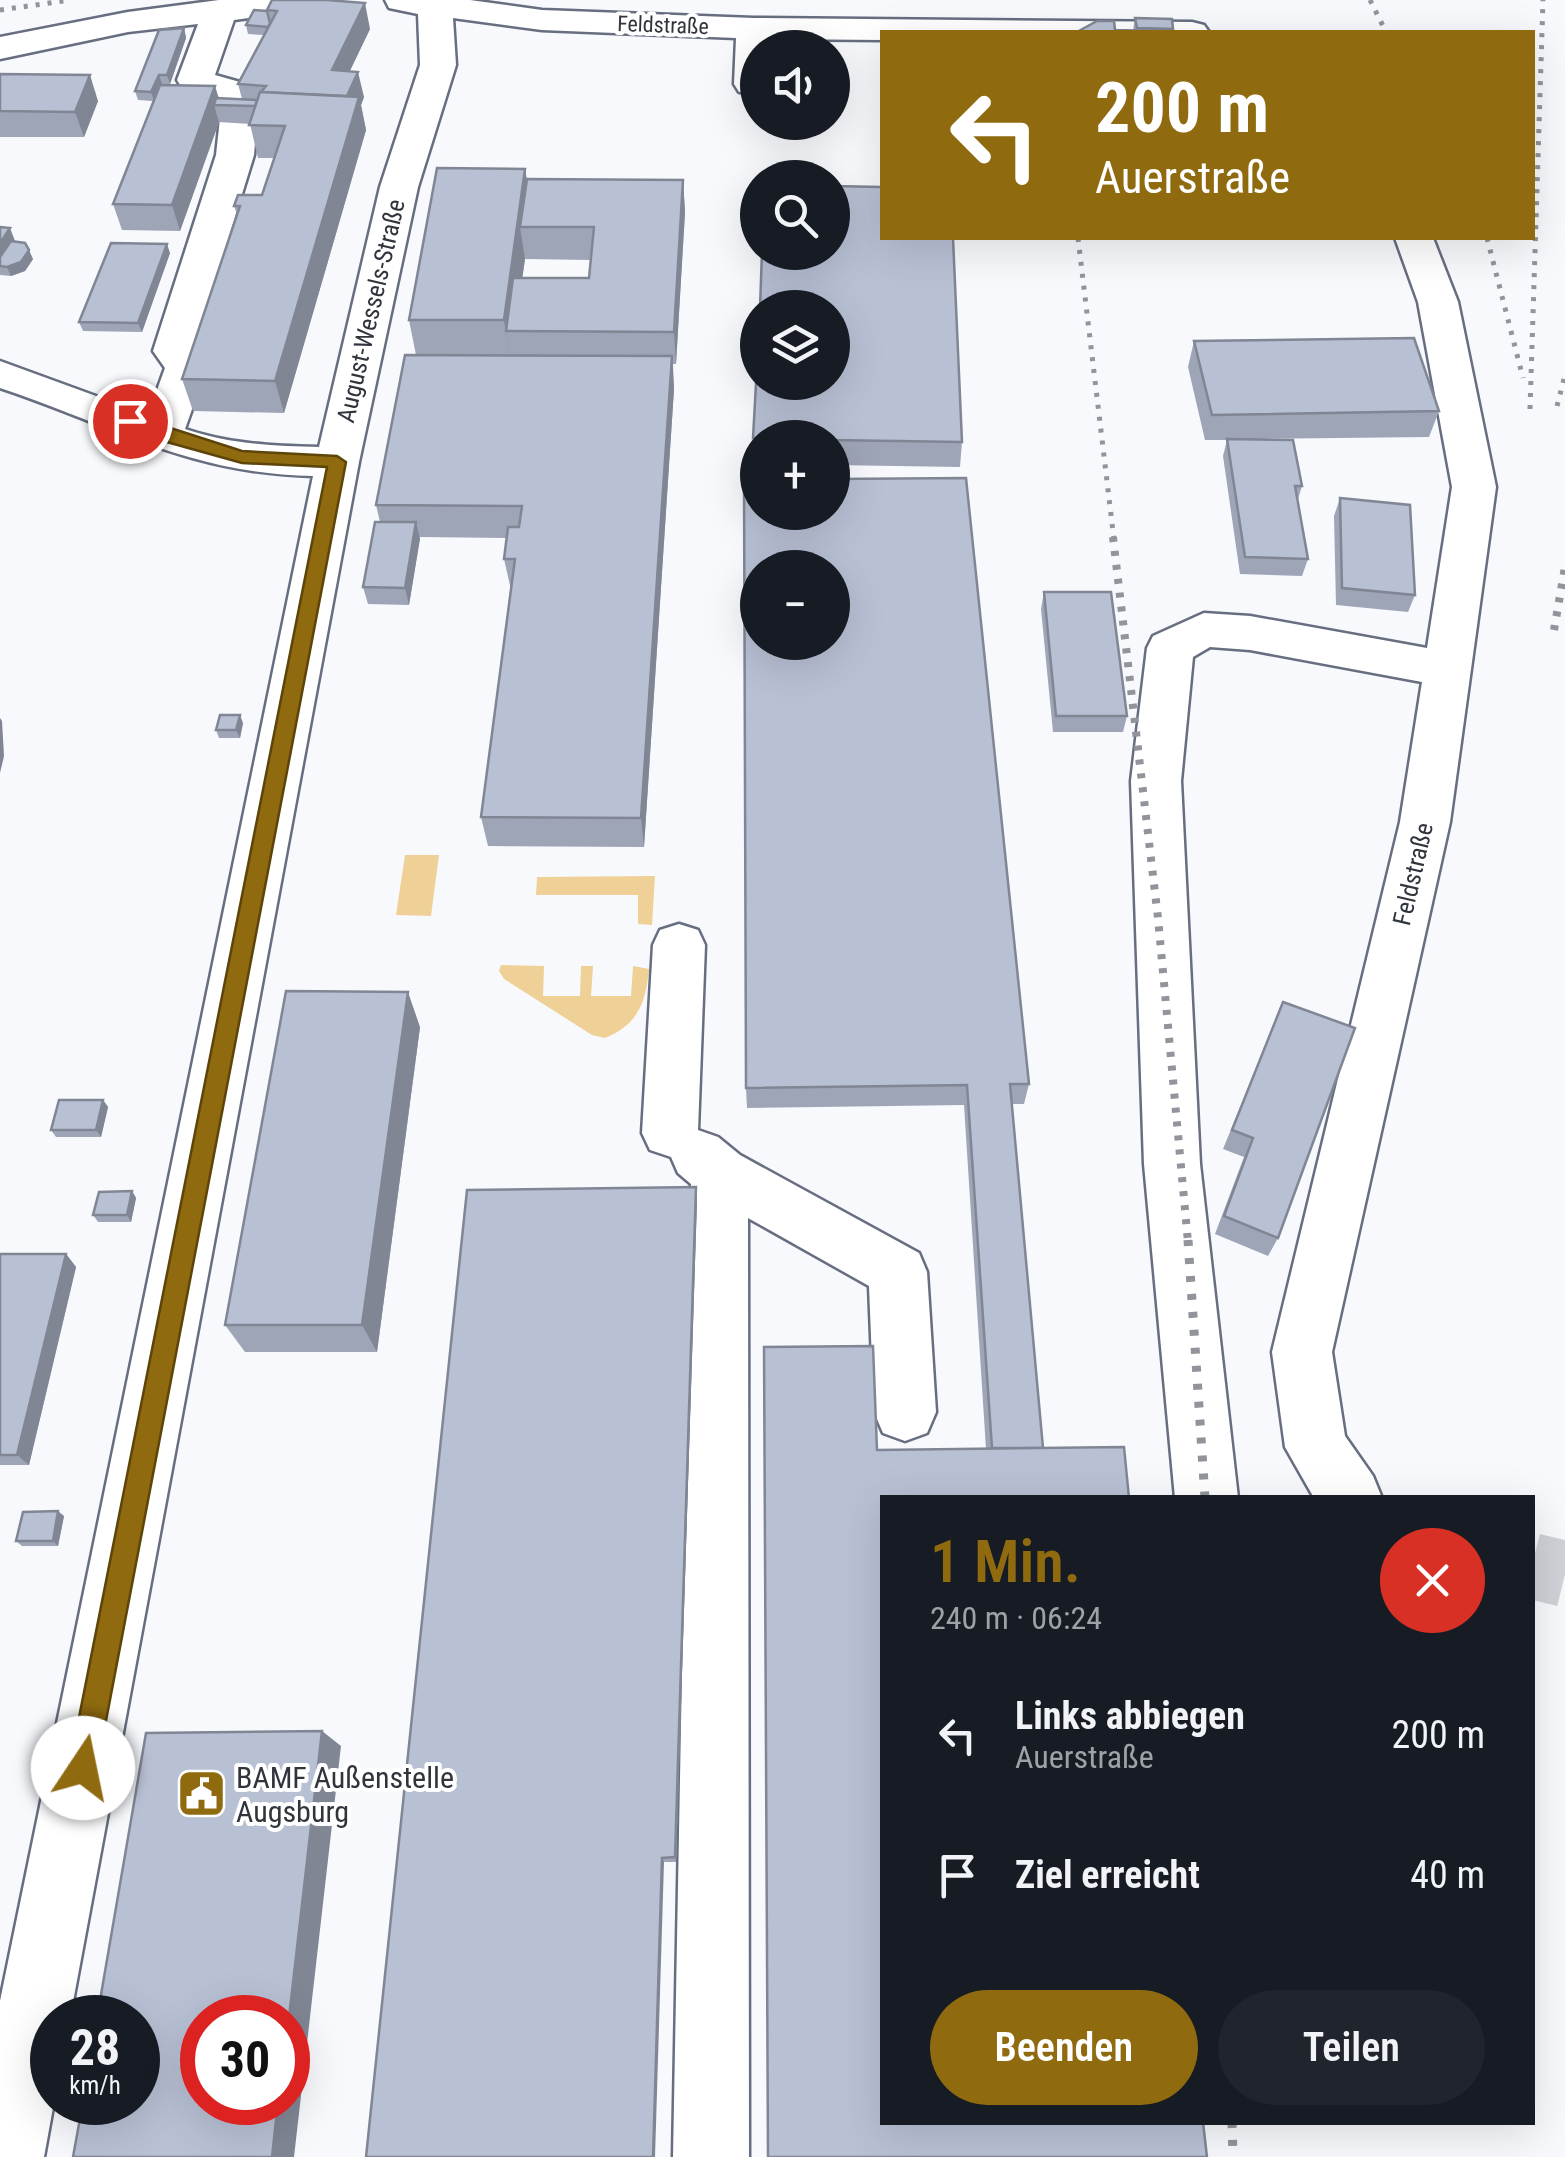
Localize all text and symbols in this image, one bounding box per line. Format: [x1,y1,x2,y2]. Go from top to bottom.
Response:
street label: Feldstraße [617,11,709,39]
map controls [740,30,850,660]
button: sound [740,30,850,140]
text: 200 m [1095,67,1269,149]
icon: left [930,70,1060,200]
text: Auerstraße [1095,151,1290,204]
button: search [740,160,850,270]
street label: August-Wessels-Straße [331,197,411,425]
button: layers [740,290,850,400]
pin [88,379,173,464]
icon: arrive [103,394,158,449]
button: + [740,420,850,530]
button: − [740,550,850,660]
street label: Feldstraße [1387,820,1439,928]
text: 1 Min. [930,1526,1081,1597]
button: close [1380,1528,1485,1633]
text: 240 m · 06:24 [930,1599,1102,1637]
text: Links abbiegen [1015,1694,1245,1738]
icon: left [930,1708,985,1763]
text: 200 m [1391,1713,1485,1757]
position arrow [31,1716,135,1820]
text: Auerstraße [1015,1738,1154,1776]
place label: BAMF Außenstelle Augsburg [236,1760,454,1829]
public building icon: BAMF Außenstelle Augsburg [175,1768,227,1820]
icon: arrive [930,1848,985,1903]
text: Ziel erreicht [1015,1853,1200,1897]
text: 40 m [1410,1853,1485,1897]
button: Beenden [930,1990,1198,2105]
button: Teilen [1218,1990,1485,2105]
speed limit sign: 30 [180,1995,310,2125]
text: 28 [70,2019,120,2077]
text: km/h [69,2071,121,2100]

